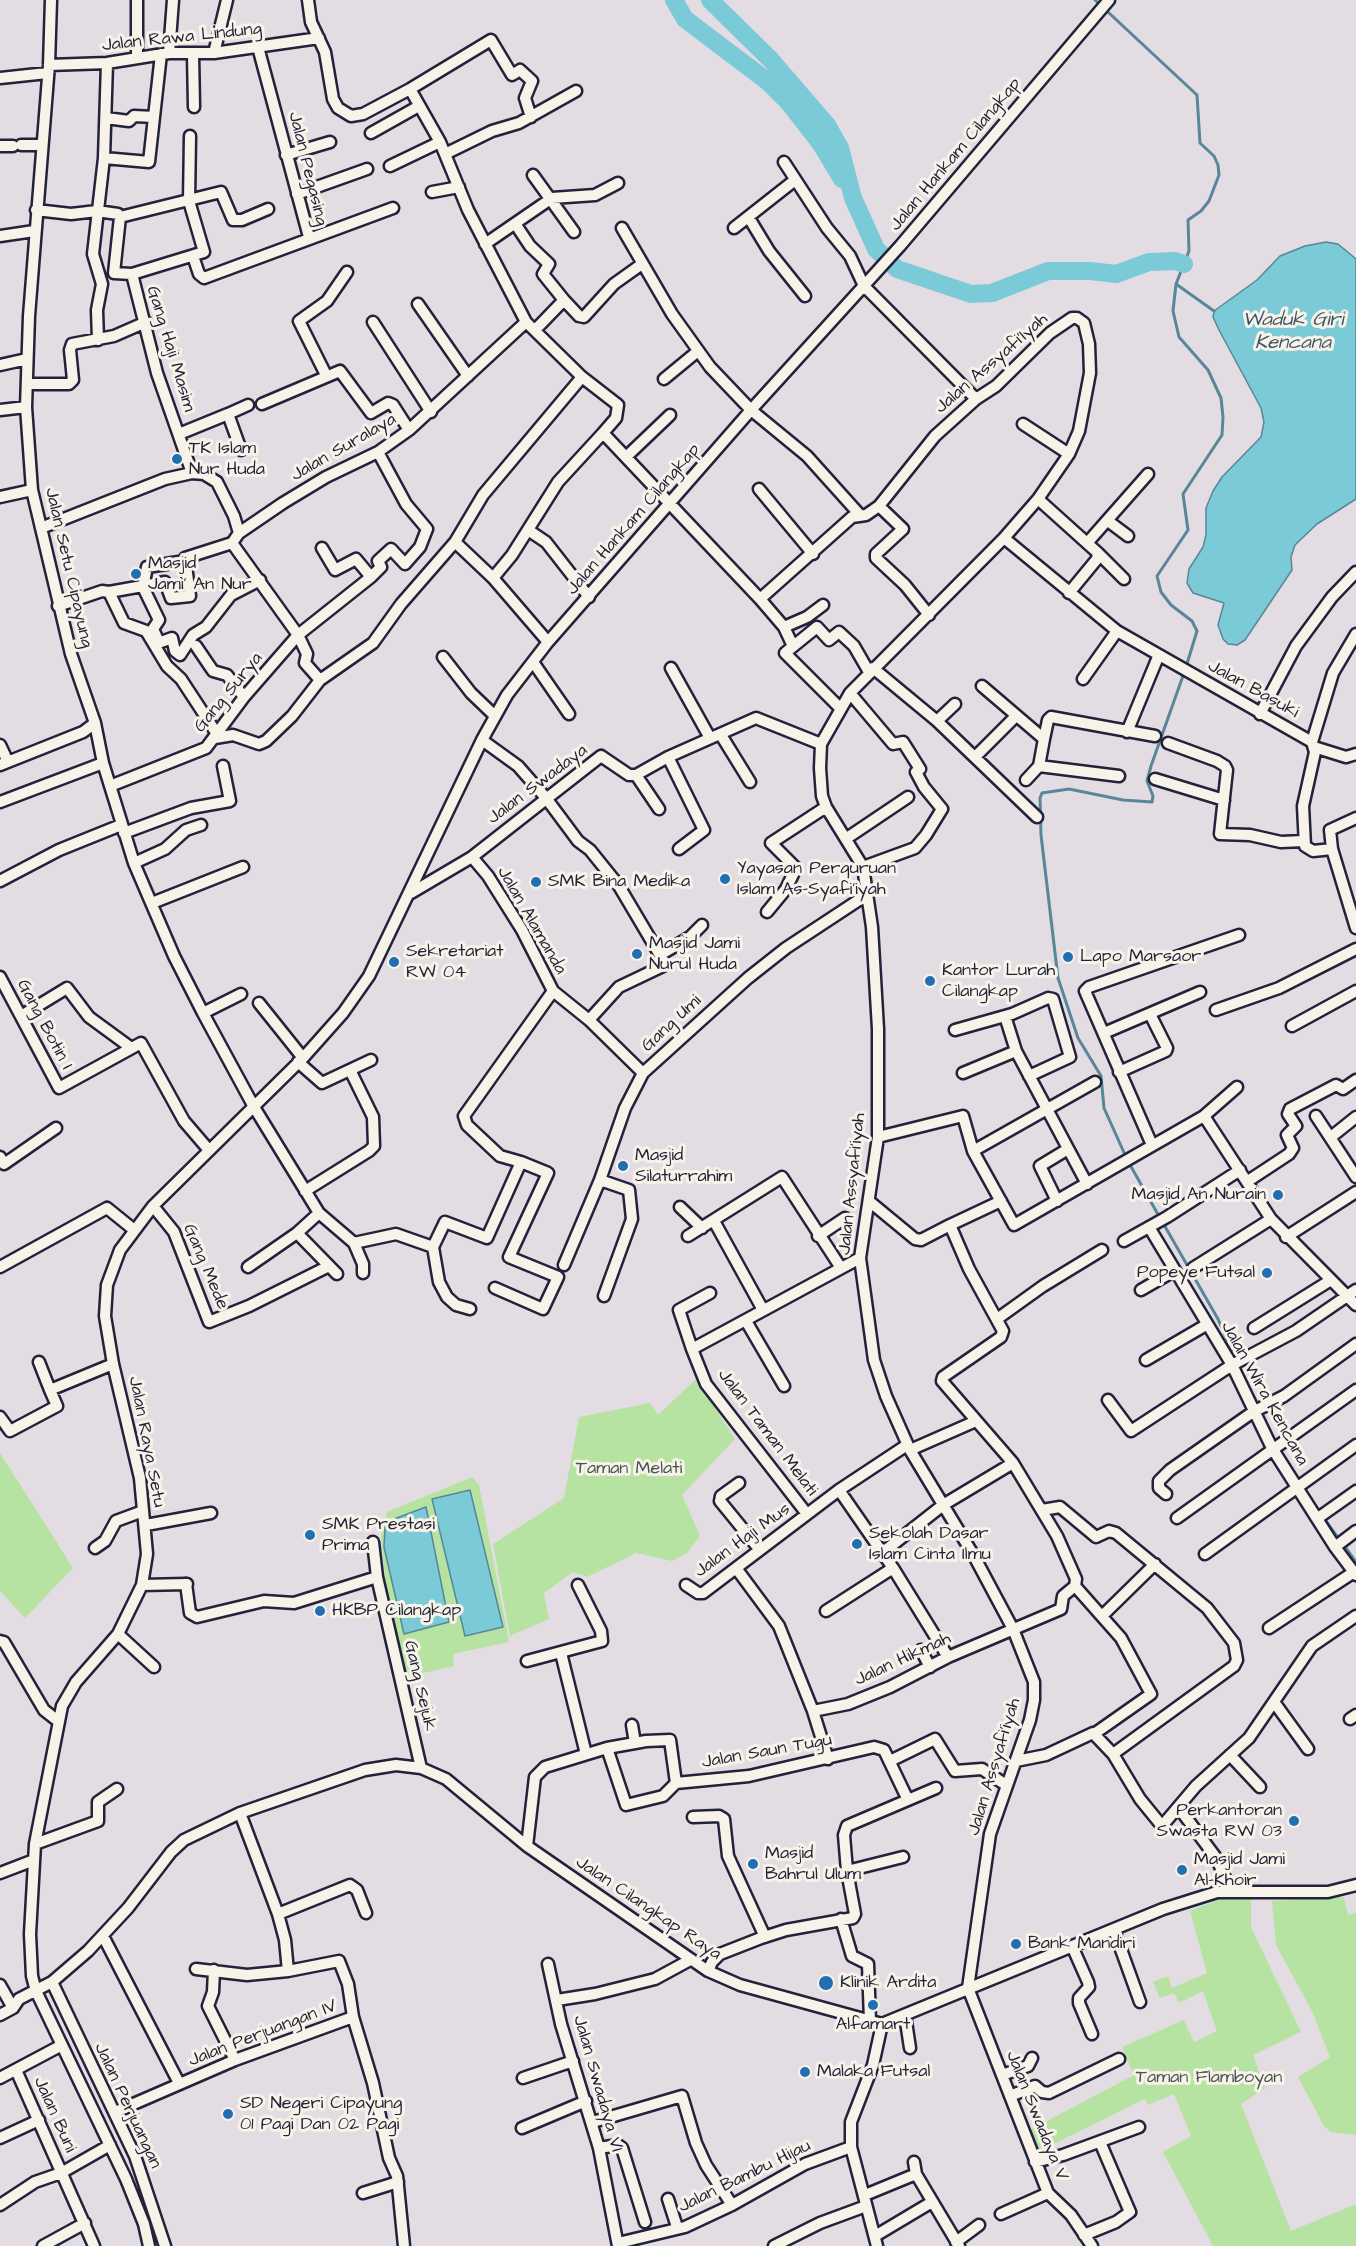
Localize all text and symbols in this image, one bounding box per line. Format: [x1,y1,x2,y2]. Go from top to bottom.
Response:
street label: Jalan Rawa Lindung [101,19,263,57]
street label: Jalan Hankam Cilangkap [886,74,1026,236]
street label: Jalan Pegasing [282,110,332,228]
street label: Gang Haji Masim [141,284,199,414]
street label: Jalan Assyafi'Iyah [931,309,1053,419]
water label: Waduk Giri Kencana [1243,309,1343,356]
street label: Jalan Suralaya [288,409,400,487]
place label: TK Islam Nur Huda [189,438,265,480]
street label: Jalan Hankam Cilangkap [562,440,706,600]
marker: TK Islam Nur Huda [170,452,184,466]
street label: Jalan Setu Cipayung [39,486,97,650]
place label: Masjid Jami' An Nur [148,553,252,596]
marker: Masjid Jami' An Nur [129,567,143,581]
street label: Gang Surya [190,649,268,737]
street label: Jalan Basuki [1204,656,1302,724]
street label: Jalan Swadaya [484,740,592,830]
place label: Yayasan Perguruan Islam As-Syafi'iyah [737,858,896,900]
street label: Jalan Alamanda [491,863,571,979]
place label: SMK Bina Medika [548,871,690,893]
marker: Yayasan Perguruan Islam As-Syafi'iyah [718,872,732,886]
marker: SMK Bina Medika [529,875,543,889]
place label: Masjid Jami Nurul Huda [649,933,740,976]
place label: Sekretariat RW 04 [406,941,504,984]
place label: Lapo Marsaor [1080,946,1201,968]
marker: Masjid Jami Nurul Huda [630,947,644,961]
marker: Lapo Marsaor [1061,950,1075,964]
marker: Sekretariat RW 04 [387,955,401,969]
place label: Kantor Lurah Cilangkap [942,960,1055,1002]
marker: Kantor Lurah Cilangkap [923,974,937,988]
street label: Gang Botin I [11,976,77,1074]
street label: Gang Umi [638,991,706,1057]
street label: Jalan Assyafi'iyah [835,1112,871,1256]
place label: Masjid Silaturrahim [635,1145,732,1188]
marker: Masjid Silaturrahim [616,1159,630,1173]
place label: Masjid An Nurain [1132,1184,1266,1206]
marker: Masjid An Nurain [1271,1188,1285,1202]
street label: Gang Mede [177,1221,233,1313]
place label: Popeye Futsal [1137,1262,1255,1284]
marker: Popeye Futsal [1260,1266,1274,1280]
street label: Jalan Wira Kencana [1215,1318,1313,1470]
street label: Jalan Taman Melati [712,1365,822,1501]
street label: Jalan Raya Setu [123,1375,169,1509]
park label: Taman Melati [576,1458,682,1480]
street label: Jalan Haji Mus [691,1499,795,1583]
place label: SMK Prestasi Prima [322,1514,435,1556]
place label: Sekolah Dasar Islam Cinta Ilmu [869,1523,991,1565]
marker: SMK Prestasi Prima [303,1528,317,1542]
marker: Sekolah Dasar Islam Cinta Ilmu [850,1537,864,1551]
place label: HKBP Cilangkap [332,1600,461,1622]
marker: HKBP Cilangkap [313,1604,327,1618]
street label: Jalan Hikmah [851,1628,955,1692]
street label: Gang Sejuk [398,1639,440,1733]
street label: Jalan Assyafi'iyah [964,1696,1026,1838]
street label: Jalan Saun Tugu [700,1730,834,1774]
place label: Perkantoran Swasta RW 03 [1157,1800,1282,1842]
marker: Perkantoran Swasta RW 03 [1287,1814,1301,1828]
place label: Masjid Bahrul Ulum [765,1843,861,1886]
place label: Masjid Jami Al-Khoir [1194,1849,1285,1892]
street label: Jalan Cilangkap Raya [571,1852,725,1966]
marker: Masjid Bahrul Ulum [746,1857,760,1871]
marker: Masjid Jami Al-Khoir [1175,1863,1189,1877]
place label: Bank Mandiri [1028,1933,1135,1955]
marker: Bank Mandiri [1009,1937,1023,1951]
place label: Klinik Ardita [840,1972,936,1994]
marker: Klinik Ardita [817,1974,835,1992]
street label: Jalan Perjuangan IV [186,1996,340,2072]
marker: Alfamart [866,1998,880,2012]
street label: Jalan Swadaya VI [567,2013,627,2155]
place label: Alfamart [836,2014,910,2036]
street label: Jalan Perjuangan [88,2040,166,2172]
street label: Jalan Swadaya V [1000,2048,1072,2184]
place label: Malaka Futsal [817,2061,930,2083]
marker: Malaka Futsal [798,2065,812,2079]
park label: Taman Flamboyan [1136,2067,1282,2089]
street label: Jalan Buni [28,2074,80,2156]
place label: SD Negeri Cipayung 01 Pagi Dan 02 Pagi [240,2093,402,2136]
marker: SD Negeri Cipayung 01 Pagi Dan 02 Pagi [221,2107,235,2121]
street label: Jalan Bambu Hijau [675,2136,815,2218]

